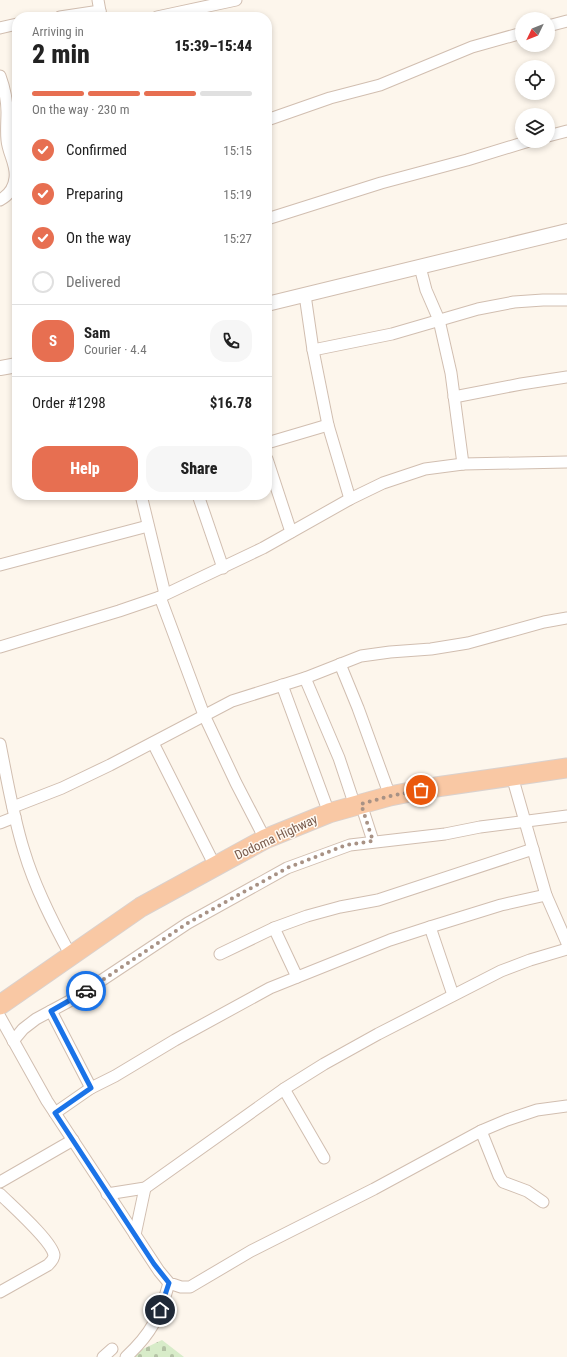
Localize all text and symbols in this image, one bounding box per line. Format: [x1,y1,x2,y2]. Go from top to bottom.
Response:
north arrow [515,12,555,52]
map controls [515,12,555,148]
text: Arriving in [32,24,84,39]
text: 15:39–15:44 [174,37,252,55]
text: 2 min [32,39,90,69]
button: locate [515,60,555,100]
text: On the way · 230 m [32,102,129,117]
button: layers [515,108,555,148]
icon: check [32,139,54,161]
text: Confirmed [66,141,127,159]
text: 15:15 [223,143,252,158]
icon: check [32,183,54,205]
text: Preparing [66,185,123,203]
text: 15:19 [223,187,252,202]
icon: check [32,227,54,249]
text: On the way [66,229,131,247]
text: 15:27 [223,231,252,246]
text: Delivered [66,273,121,291]
button: phone [210,320,252,362]
text: Sam [84,324,110,342]
text: S [49,332,57,350]
text: Courier · 4.4 [84,342,147,357]
text: Order #1298 [32,394,106,412]
text: $16.78 [210,394,252,412]
button: Help [32,446,138,492]
button: Share [146,446,252,492]
pin [404,773,438,807]
icon: bag [410,779,432,801]
street label: Dodoma Highway [232,811,320,863]
courier [66,971,106,1011]
icon: car [75,980,97,1002]
pin [143,1293,177,1327]
icon: home [149,1299,171,1321]

